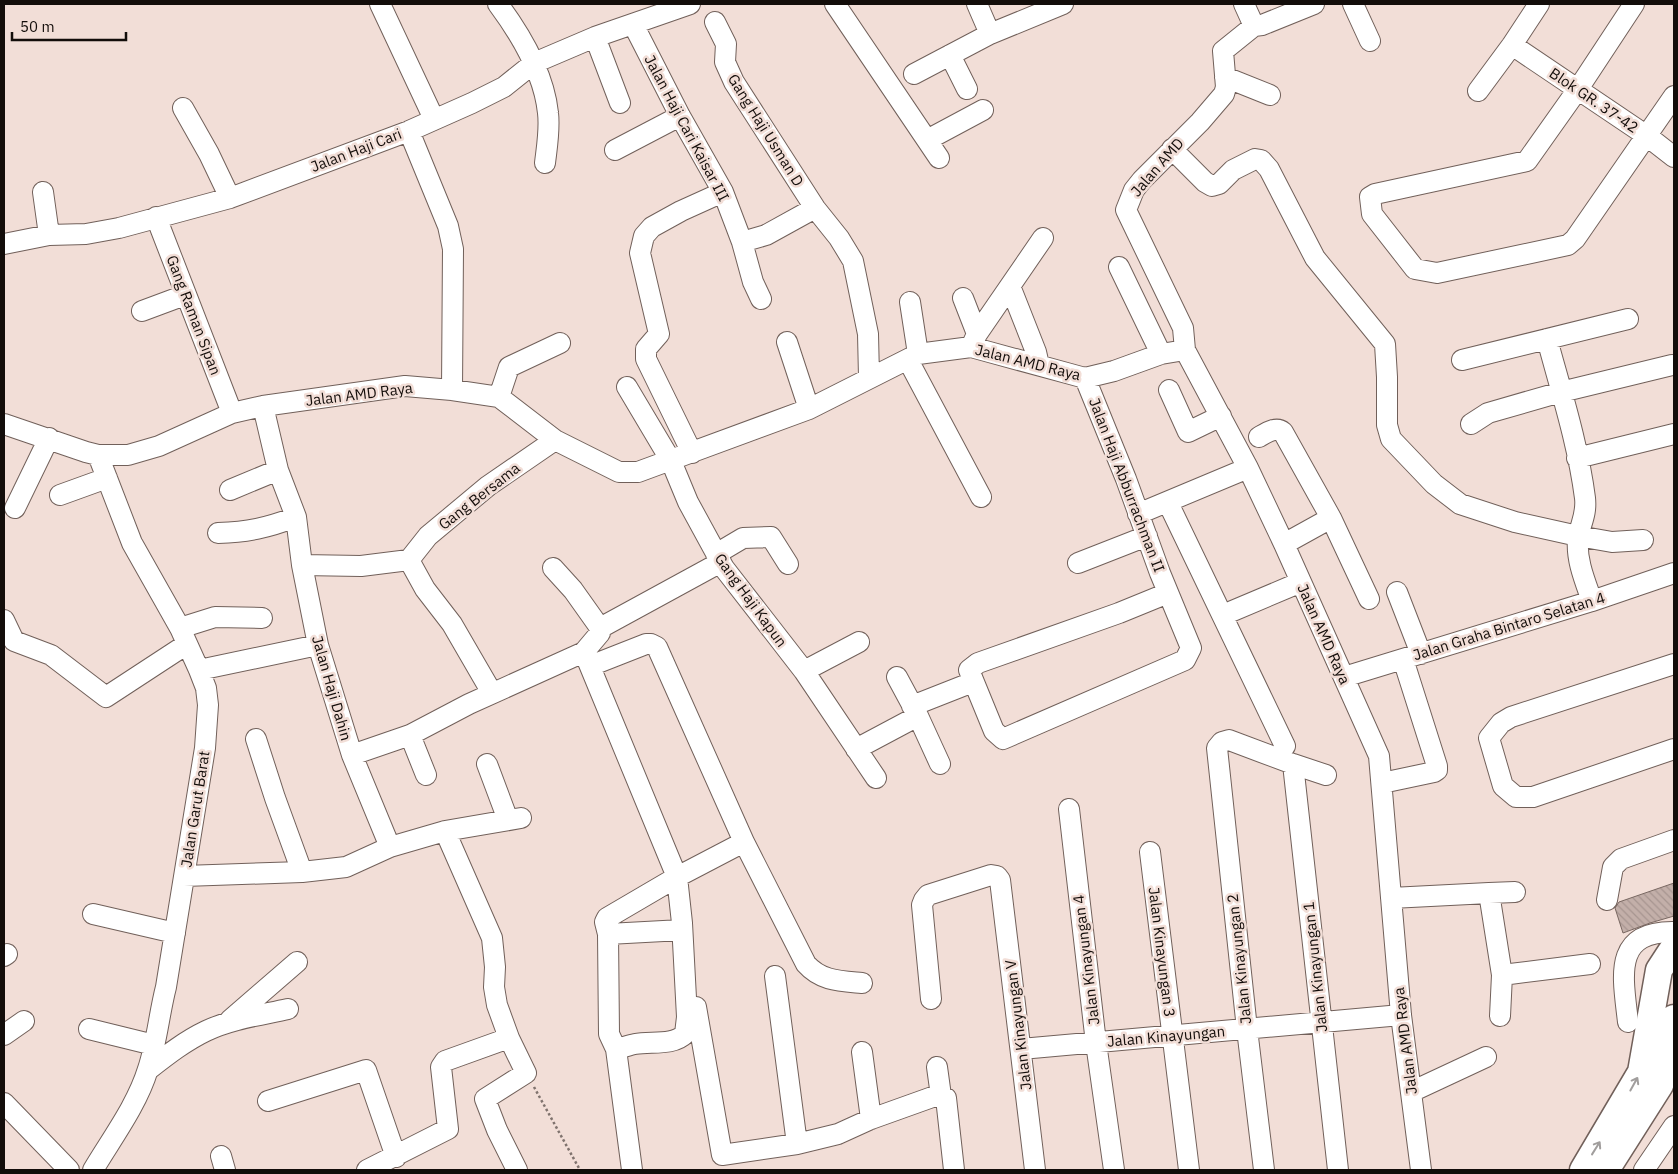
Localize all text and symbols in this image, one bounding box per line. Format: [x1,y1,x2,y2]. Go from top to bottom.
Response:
scale bar [12,10,126,42]
text: 50 m [20,17,55,36]
street label: Jalan Haji Cari Kaisar III [640,52,734,204]
street label: Blok GR. 37-42 [1546,63,1642,137]
street label: Gang Haji Usman D [724,70,808,190]
street label: Jalan Haji Cari [308,124,404,176]
street label: Jalan AMD [1126,134,1188,200]
street label: Gang Raman Sipan [162,252,226,378]
street label: Jalan AMD Raya [973,340,1083,384]
street label: Jalan AMD Raya [304,378,414,410]
street label: Jalan Haji Abburrachman II [1085,395,1169,575]
street label: Gang Bersama [434,458,524,534]
street label: Gang Haji Kapun [711,549,791,651]
street label: Jalan AMD Raya [1293,581,1355,687]
street label: Jalan Graha Bintaro Selatan 4 [1411,588,1607,664]
street label: Jalan Haji Dahin [308,633,356,743]
street label: Jalan Garut Barat [176,749,214,869]
street label: Jalan Kinayungan 3 [1145,886,1179,1018]
street label: Jalan Kinayungan 2 [1223,893,1255,1025]
street label: Jalan Kinayungan 4 [1069,894,1103,1026]
street label: Jalan Kinayungan 1 [1299,901,1331,1033]
street label: Jalan Kinayungan V [1001,959,1035,1091]
street label: Jalan AMD Raya [1389,986,1421,1096]
street label: Jalan Kinayungan [1106,1021,1226,1051]
one-way arrow [1630,1078,1640,1092]
one-way arrow [1592,1142,1602,1156]

